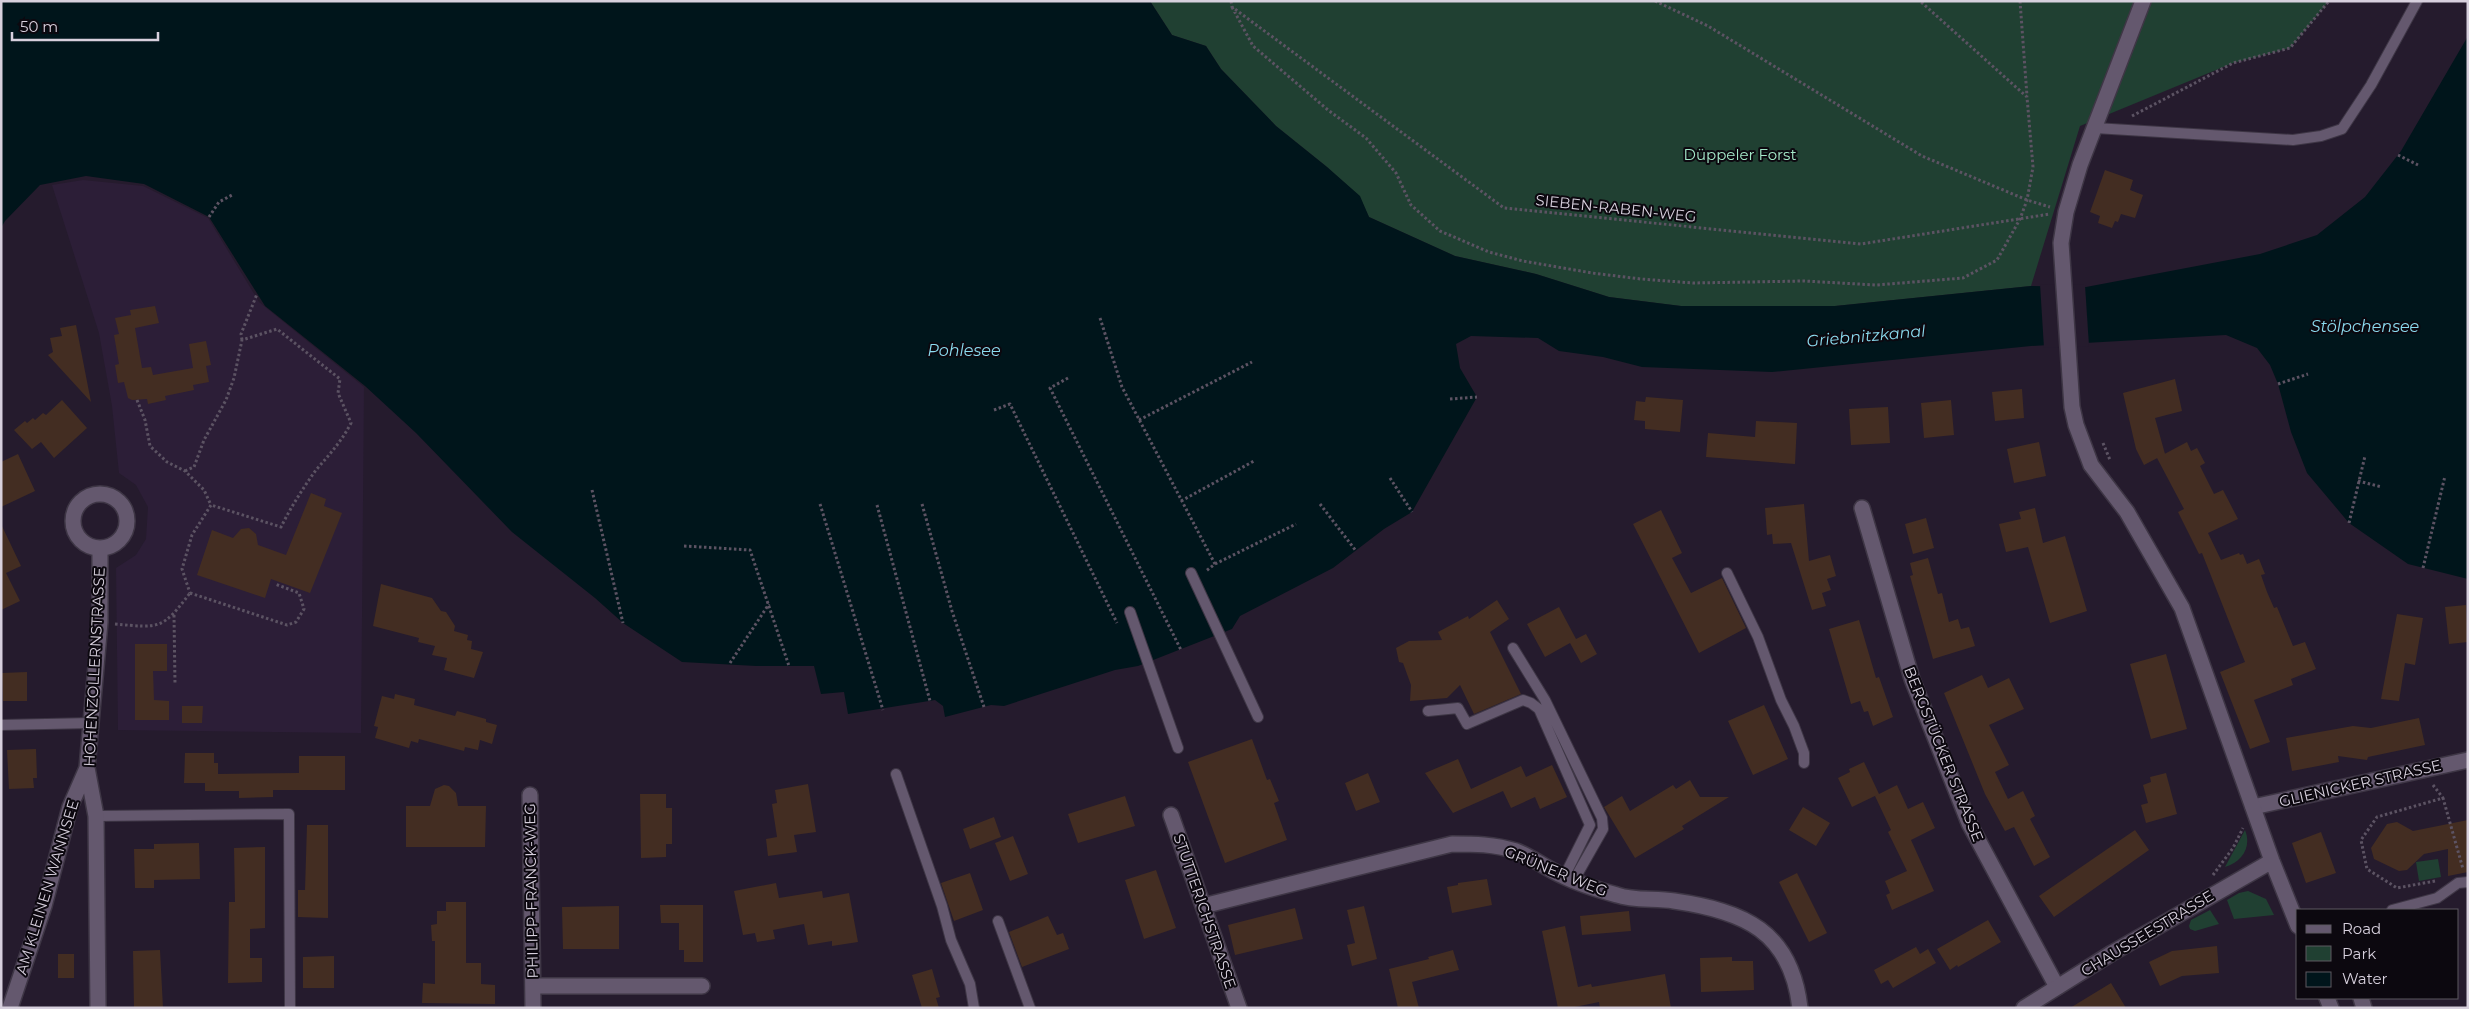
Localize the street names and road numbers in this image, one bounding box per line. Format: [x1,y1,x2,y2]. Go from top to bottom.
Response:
street label: SIEBEN-RABEN-WEG [1535,190,1697,226]
street label: HOHENZOLLERNSTRASSE [79,567,109,767]
street label: BERGSTÜCKER STRASSE [1900,664,1988,844]
street label: GLIENICKER STRASSE [2277,755,2443,811]
street label: AM KLEINEN WANNSEE [11,797,83,977]
street label: PHILIPP-FRANCK-WEG [520,803,542,979]
street label: STUTTERICHSTRASSE [1170,831,1240,991]
street label: GRÜNER WEG [1502,842,1610,900]
street label: CHAUSSEESTRASSE [2077,886,2217,980]

